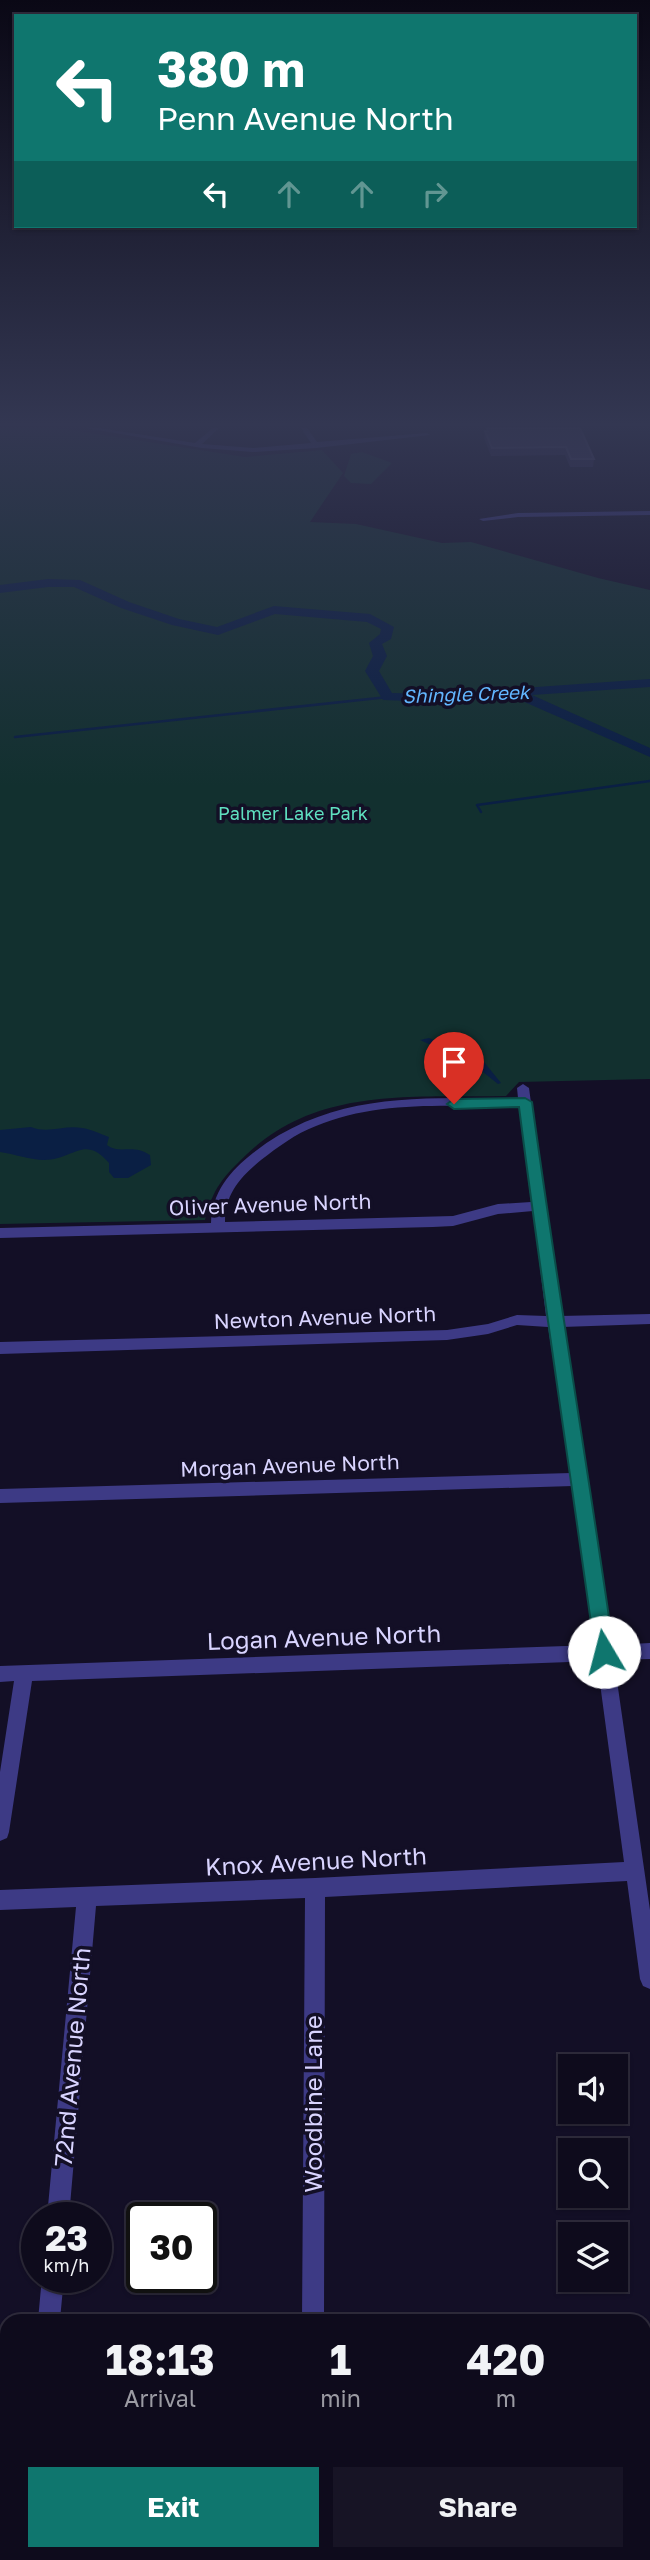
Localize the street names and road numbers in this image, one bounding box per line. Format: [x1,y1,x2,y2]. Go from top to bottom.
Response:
street label: Oliver Avenue North [168,1187,372,1221]
street label: Newton Avenue North [213,1300,437,1334]
street label: Morgan Avenue North [180,1448,400,1482]
street label: Logan Avenue North [206,1618,442,1655]
street label: Knox Avenue North [204,1840,428,1881]
street label: 72nd Avenue North [47,1946,96,2168]
street label: Woodbine Lane [298,2015,327,2193]

